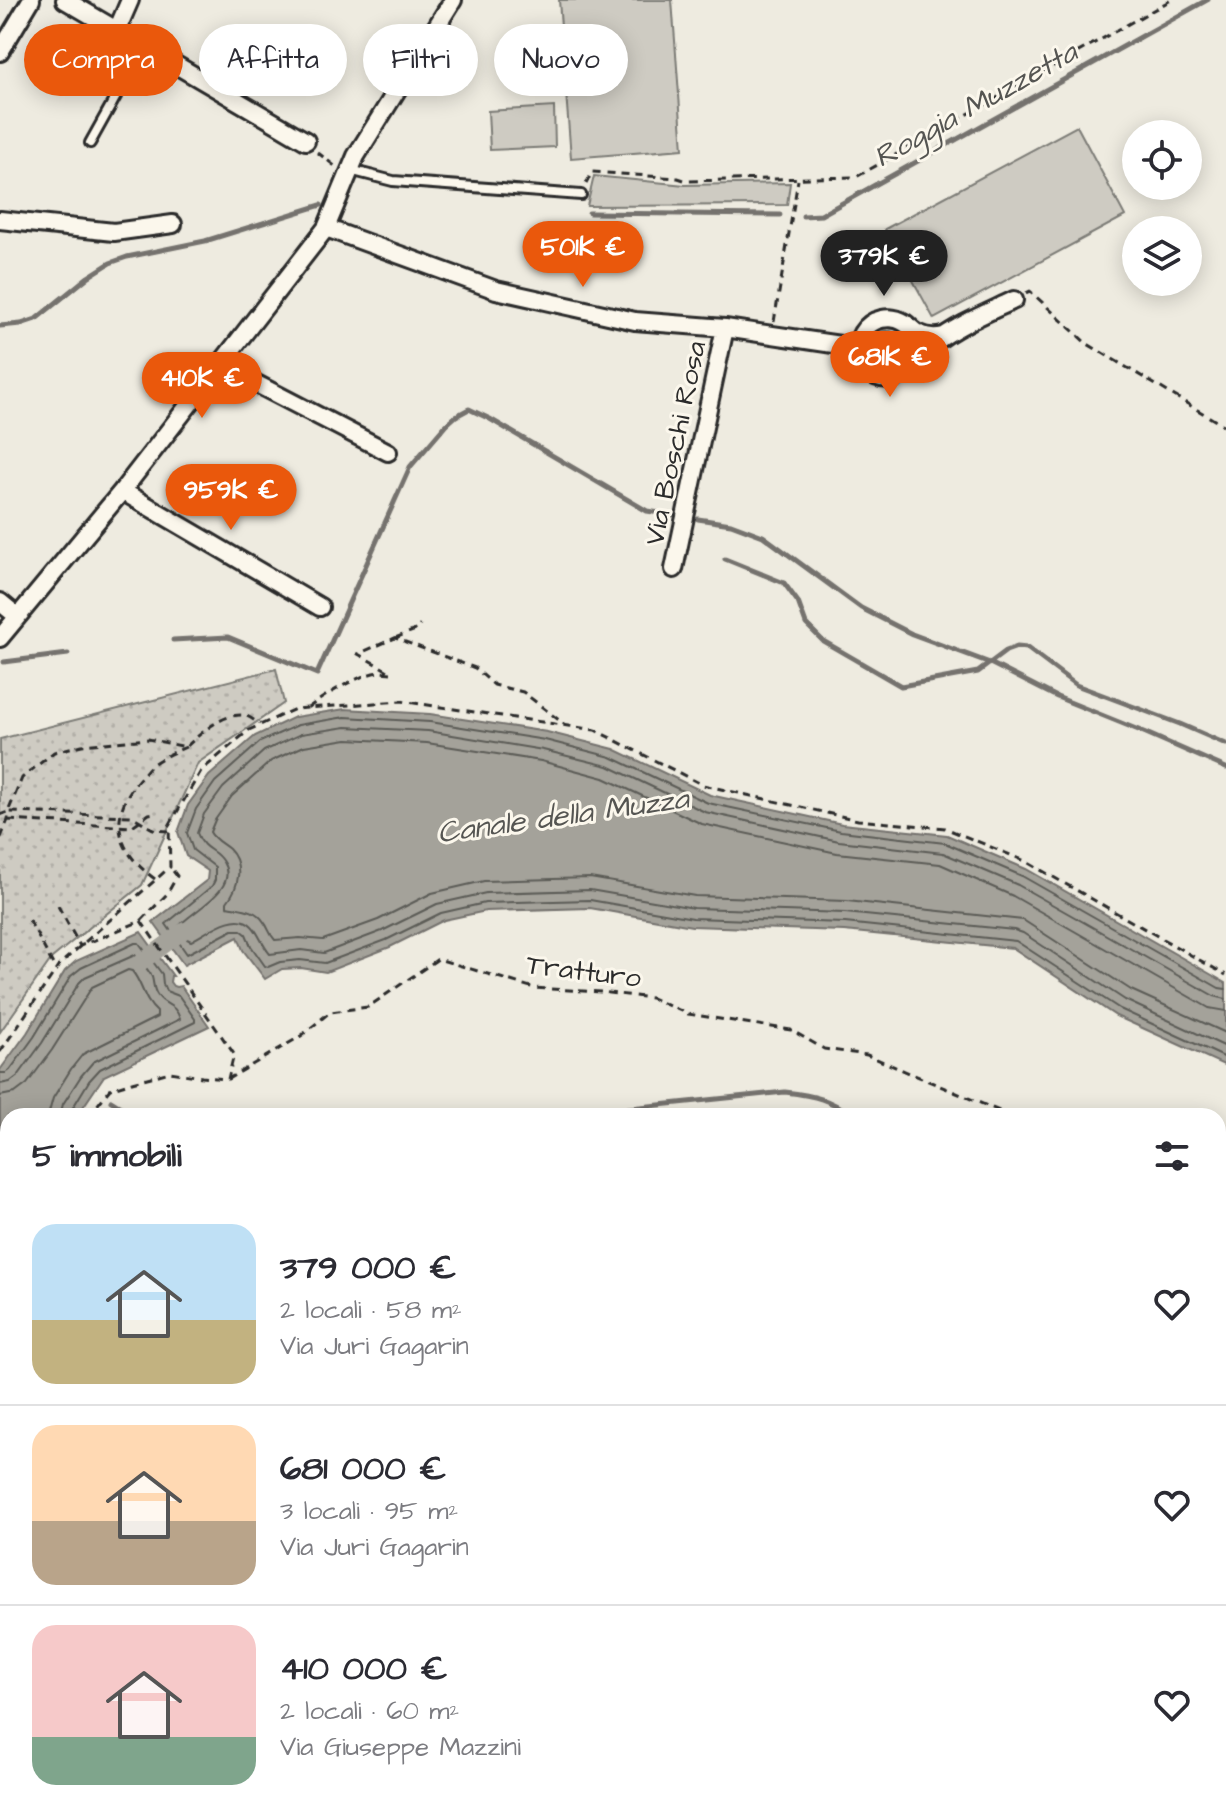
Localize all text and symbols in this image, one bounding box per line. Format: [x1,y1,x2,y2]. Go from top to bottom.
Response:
chip: Compra [24,24,183,96]
chip: Affitta [199,24,347,96]
chip: Filtri [363,24,478,96]
chip: Nuovo [494,24,628,96]
water label: Roggia Muzzetta [866,31,1087,179]
map controls [1122,120,1202,296]
button: locate [1122,120,1202,200]
button: layers [1122,216,1202,296]
pin: 501K € [518,221,648,289]
text: 501K € [541,229,625,265]
pin: 379K € [819,230,949,298]
text: 379K € [839,238,929,274]
pin: 681K € [825,331,955,399]
street label: Via Boschi Rosa [635,338,716,549]
text: 681K € [848,339,932,375]
pin: 410K € [137,352,267,420]
text: 410K € [160,360,244,396]
pin: 959K € [166,464,296,532]
text: 959K € [184,472,278,508]
water label: Canale della Muzza [435,777,693,854]
street label: Tratturo [524,945,644,998]
text: 5 immobili [32,1132,182,1180]
icon: filters [1150,1134,1194,1178]
text: 379 000 € [280,1244,456,1292]
icon: home [96,1256,192,1352]
icon: heart [1150,1282,1194,1326]
text: 2 locali · 58 m² [280,1292,462,1328]
text: Via Juri Gagarin [280,1328,469,1364]
text: 681 000 € [280,1445,446,1493]
icon: home [96,1457,192,1553]
icon: heart [1150,1483,1194,1527]
text: 3 locali · 95 m² [280,1493,458,1529]
text: Via Juri Gagarin [280,1529,469,1565]
text: 410 000 € [280,1645,448,1693]
icon: home [96,1657,192,1753]
icon: heart [1150,1683,1194,1727]
text: 2 locali · 60 m² [280,1693,459,1729]
text: Via Giuseppe Mazzini [280,1729,521,1765]

